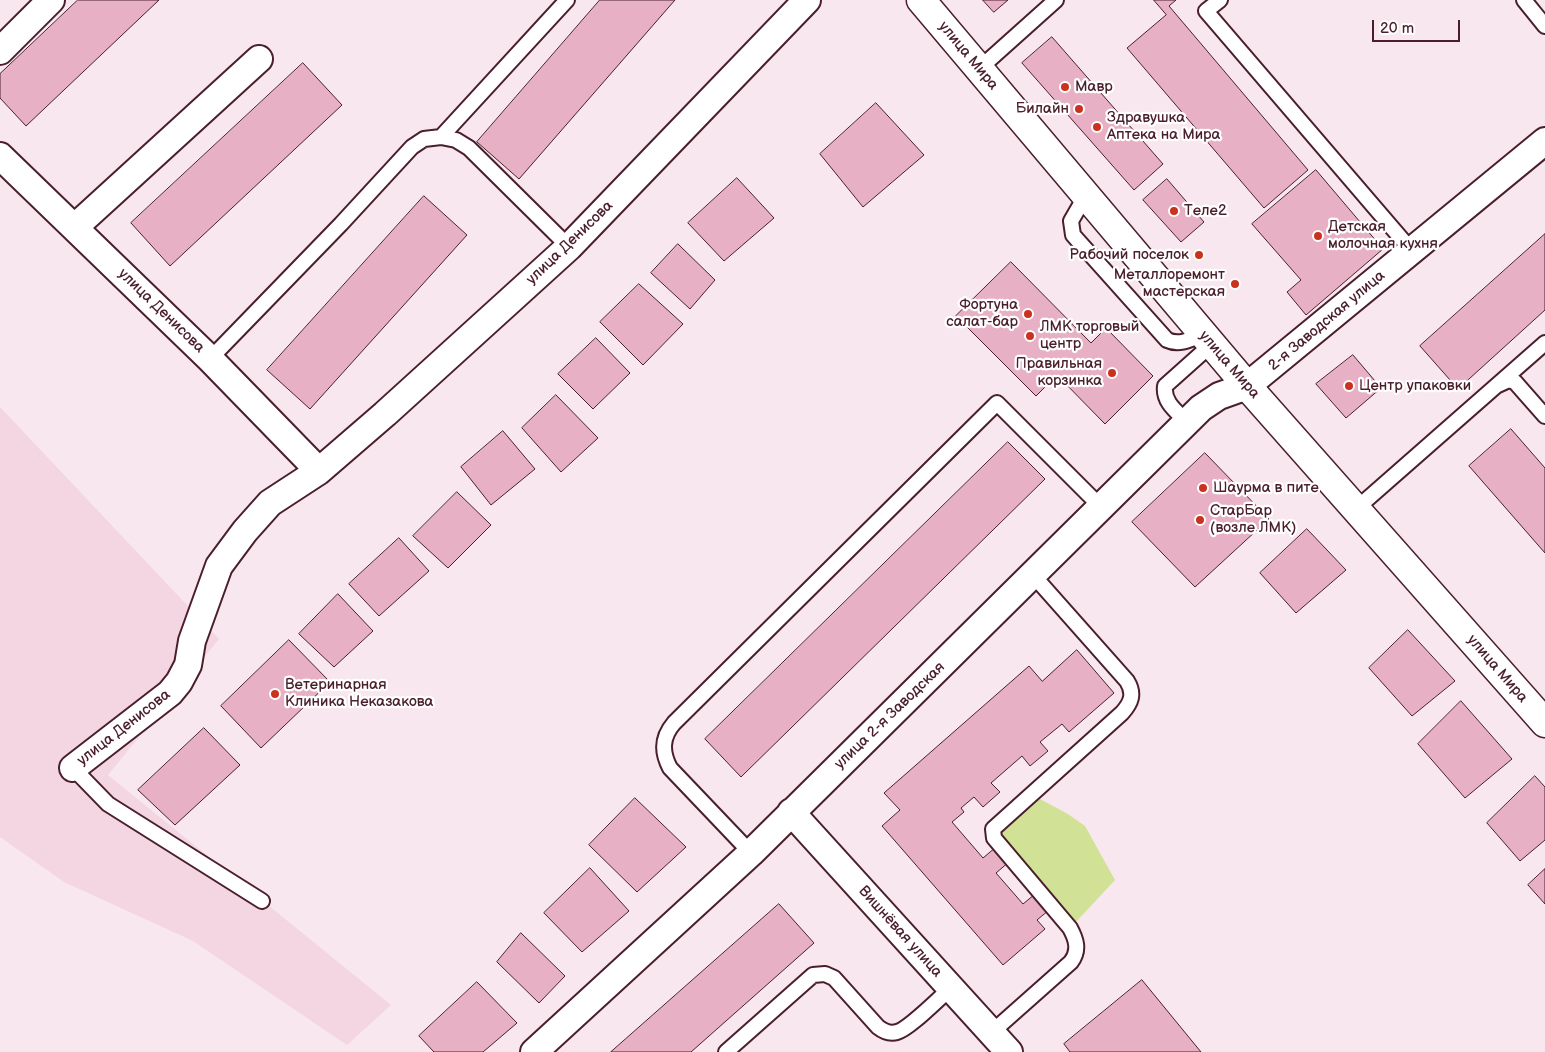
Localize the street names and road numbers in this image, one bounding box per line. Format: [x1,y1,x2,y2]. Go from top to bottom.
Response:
street label: улица Мира [934,18,1002,94]
street label: улица Денисова [523,197,617,289]
street label: улица Денисова [114,265,208,357]
street label: 2-я Заводская улица [1265,267,1389,375]
street label: улица Мира [1195,327,1263,403]
street label: улица Мира [1463,631,1531,707]
street label: улица 2-я Заводская [831,659,949,773]
street label: улица Денисова [74,686,174,770]
street label: Вишнёвая улица [854,883,946,981]

